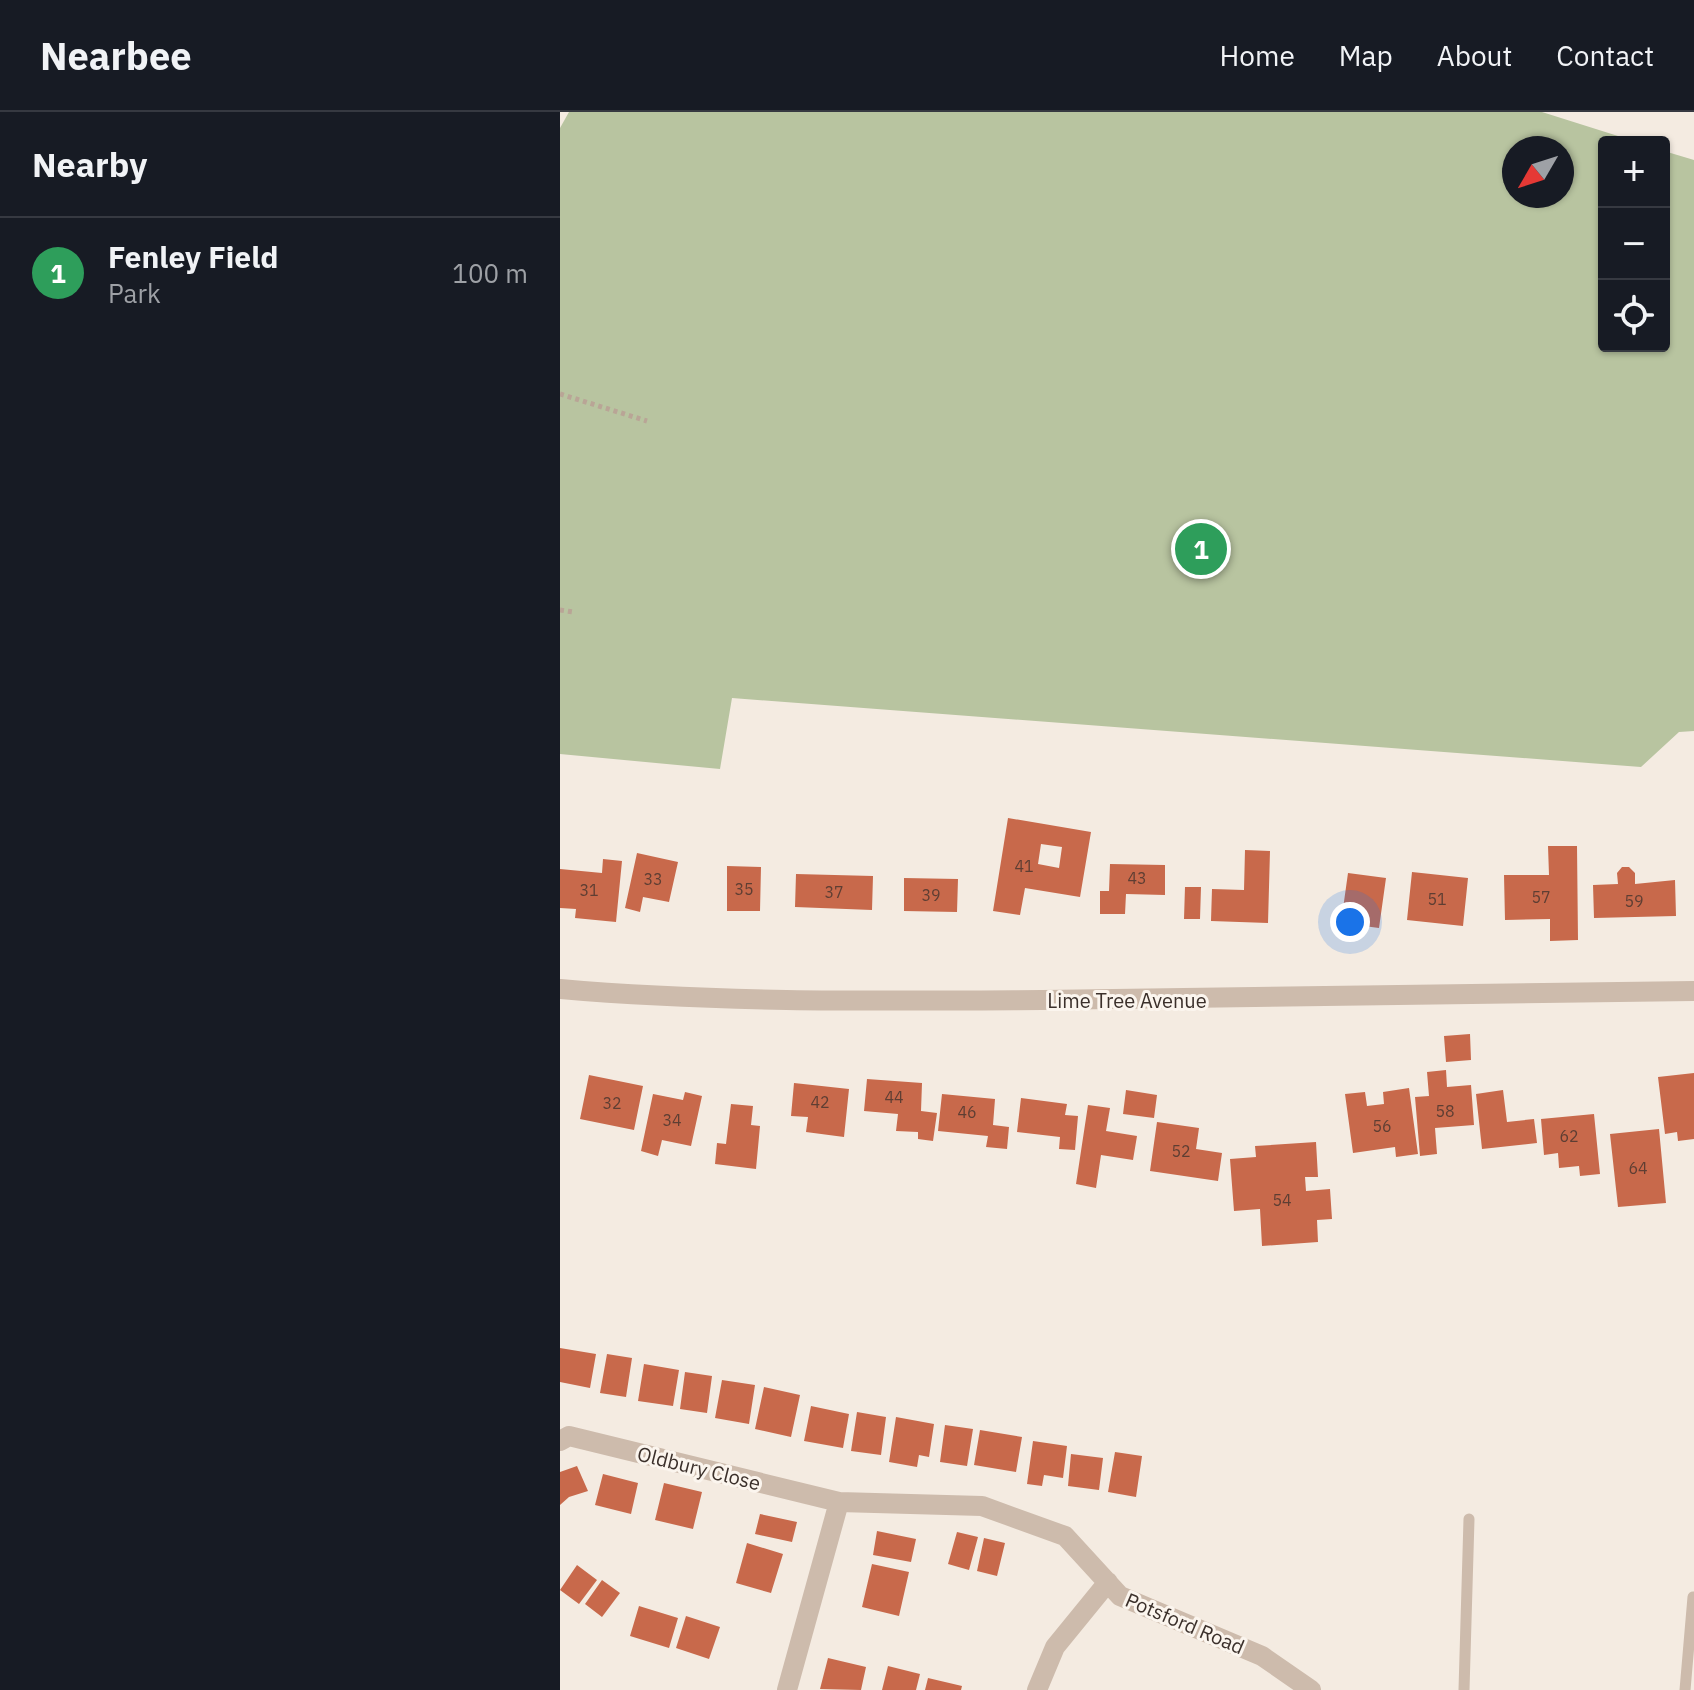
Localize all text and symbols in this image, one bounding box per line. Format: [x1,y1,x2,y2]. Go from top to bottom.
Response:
text: Nearbee [40,31,192,80]
text: Home [1219,37,1295,74]
text: Map [1339,37,1393,74]
text: About [1437,37,1512,74]
text: Contact [1556,37,1654,74]
north arrow [1502,136,1574,208]
map controls [1598,136,1670,352]
button: + [1598,136,1670,208]
text: Nearby [32,142,147,186]
button: − [1598,208,1670,280]
text: Fenley Field [108,237,279,276]
text: 1 [50,256,66,290]
text: 100 m [452,256,528,290]
text: Park [108,276,161,310]
button: locate [1598,280,1670,352]
pin: 1 [1175,519,1227,579]
house number: 41 [1014,856,1034,876]
house number: 43 [1127,868,1147,888]
house number: 33 [643,869,663,889]
house number: 35 [734,879,754,899]
house number: 31 [579,880,599,900]
house number: 37 [824,882,844,902]
house number: 39 [921,885,941,905]
house number: 57 [1531,887,1551,907]
house number: 51 [1427,889,1447,909]
house number: 59 [1624,891,1644,911]
your location [1330,902,1370,942]
street label: Lime Tree Avenue [1047,987,1207,1014]
house number: 44 [884,1087,904,1107]
house number: 42 [810,1092,830,1112]
house number: 32 [602,1093,622,1113]
house number: 58 [1435,1101,1455,1121]
house number: 46 [957,1102,977,1122]
house number: 34 [662,1110,682,1130]
house number: 56 [1372,1116,1392,1136]
house number: 62 [1559,1126,1579,1146]
house number: 52 [1171,1141,1191,1161]
house number: 64 [1628,1158,1648,1178]
house number: 54 [1272,1190,1292,1210]
street label: Oldbury Close [635,1440,763,1496]
street label: Potsford Road [1121,1586,1249,1660]

